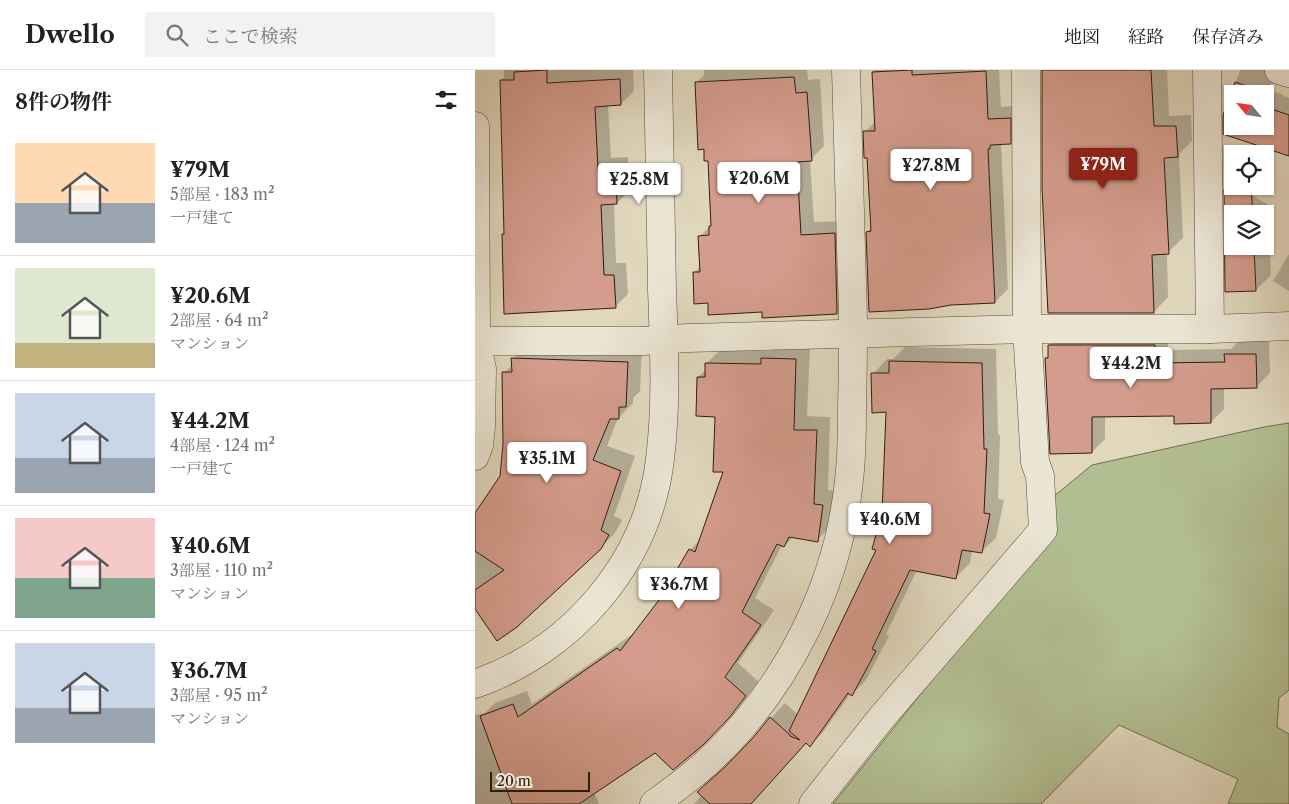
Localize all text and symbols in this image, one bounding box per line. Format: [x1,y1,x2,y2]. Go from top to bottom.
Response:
search box [145,12,495,57]
text: Dwello [25,20,115,49]
icon: search [163,21,191,49]
text: ここで検索 [203,25,298,48]
text: 地図 [1064,26,1100,48]
text: 経路 [1128,26,1164,48]
text: 保存済み [1192,26,1264,48]
north arrow [1224,85,1274,135]
map controls [1224,85,1274,255]
icon: filters [432,86,460,114]
text: 8件の物件 [15,89,112,114]
button: locate [1224,145,1274,195]
pin: ¥27.8M [890,148,972,191]
pin: ¥79M [1073,148,1133,190]
text: ¥79M [1080,154,1126,174]
text: ¥27.8M [901,155,961,175]
text: ¥79M [170,157,230,182]
pin: ¥25.8M [598,162,680,205]
pin: ¥20.6M [718,162,800,204]
icon: home [55,163,115,223]
text: ¥20.6M [728,168,790,188]
text: ¥25.8M [609,169,669,189]
text: 5部屋 · 183 m² [170,184,274,204]
button: layers [1224,205,1274,255]
text: 一戸建て [170,207,234,227]
text: ¥20.6M [170,283,251,308]
icon: home [55,288,115,348]
text: 2部屋 · 64 m² [170,310,269,330]
text: マンション [170,333,249,353]
pin: ¥44.2M [1090,346,1172,389]
text: ¥44.2M [1101,353,1161,373]
text: ¥44.2M [170,408,250,433]
icon: home [55,413,115,473]
text: 4部屋 · 124 m² [170,435,275,455]
pin: ¥35.1M [506,442,588,484]
text: ¥35.1M [518,448,576,468]
text: 一戸建て [170,458,234,478]
pin: ¥40.6M [849,502,931,545]
text: ¥40.6M [859,509,921,529]
text: ¥40.6M [170,533,251,558]
icon: home [55,538,115,598]
text: 3部屋 · 110 m² [170,560,273,580]
pin: ¥36.7M [638,568,720,610]
text: ¥36.7M [649,574,709,594]
text: マンション [170,583,249,603]
text: ¥36.7M [170,658,248,683]
icon: home [55,663,115,723]
text: 3部屋 · 95 m² [170,685,268,705]
text: マンション [170,708,249,728]
scale bar [490,769,590,792]
text: 20 m [497,772,531,790]

